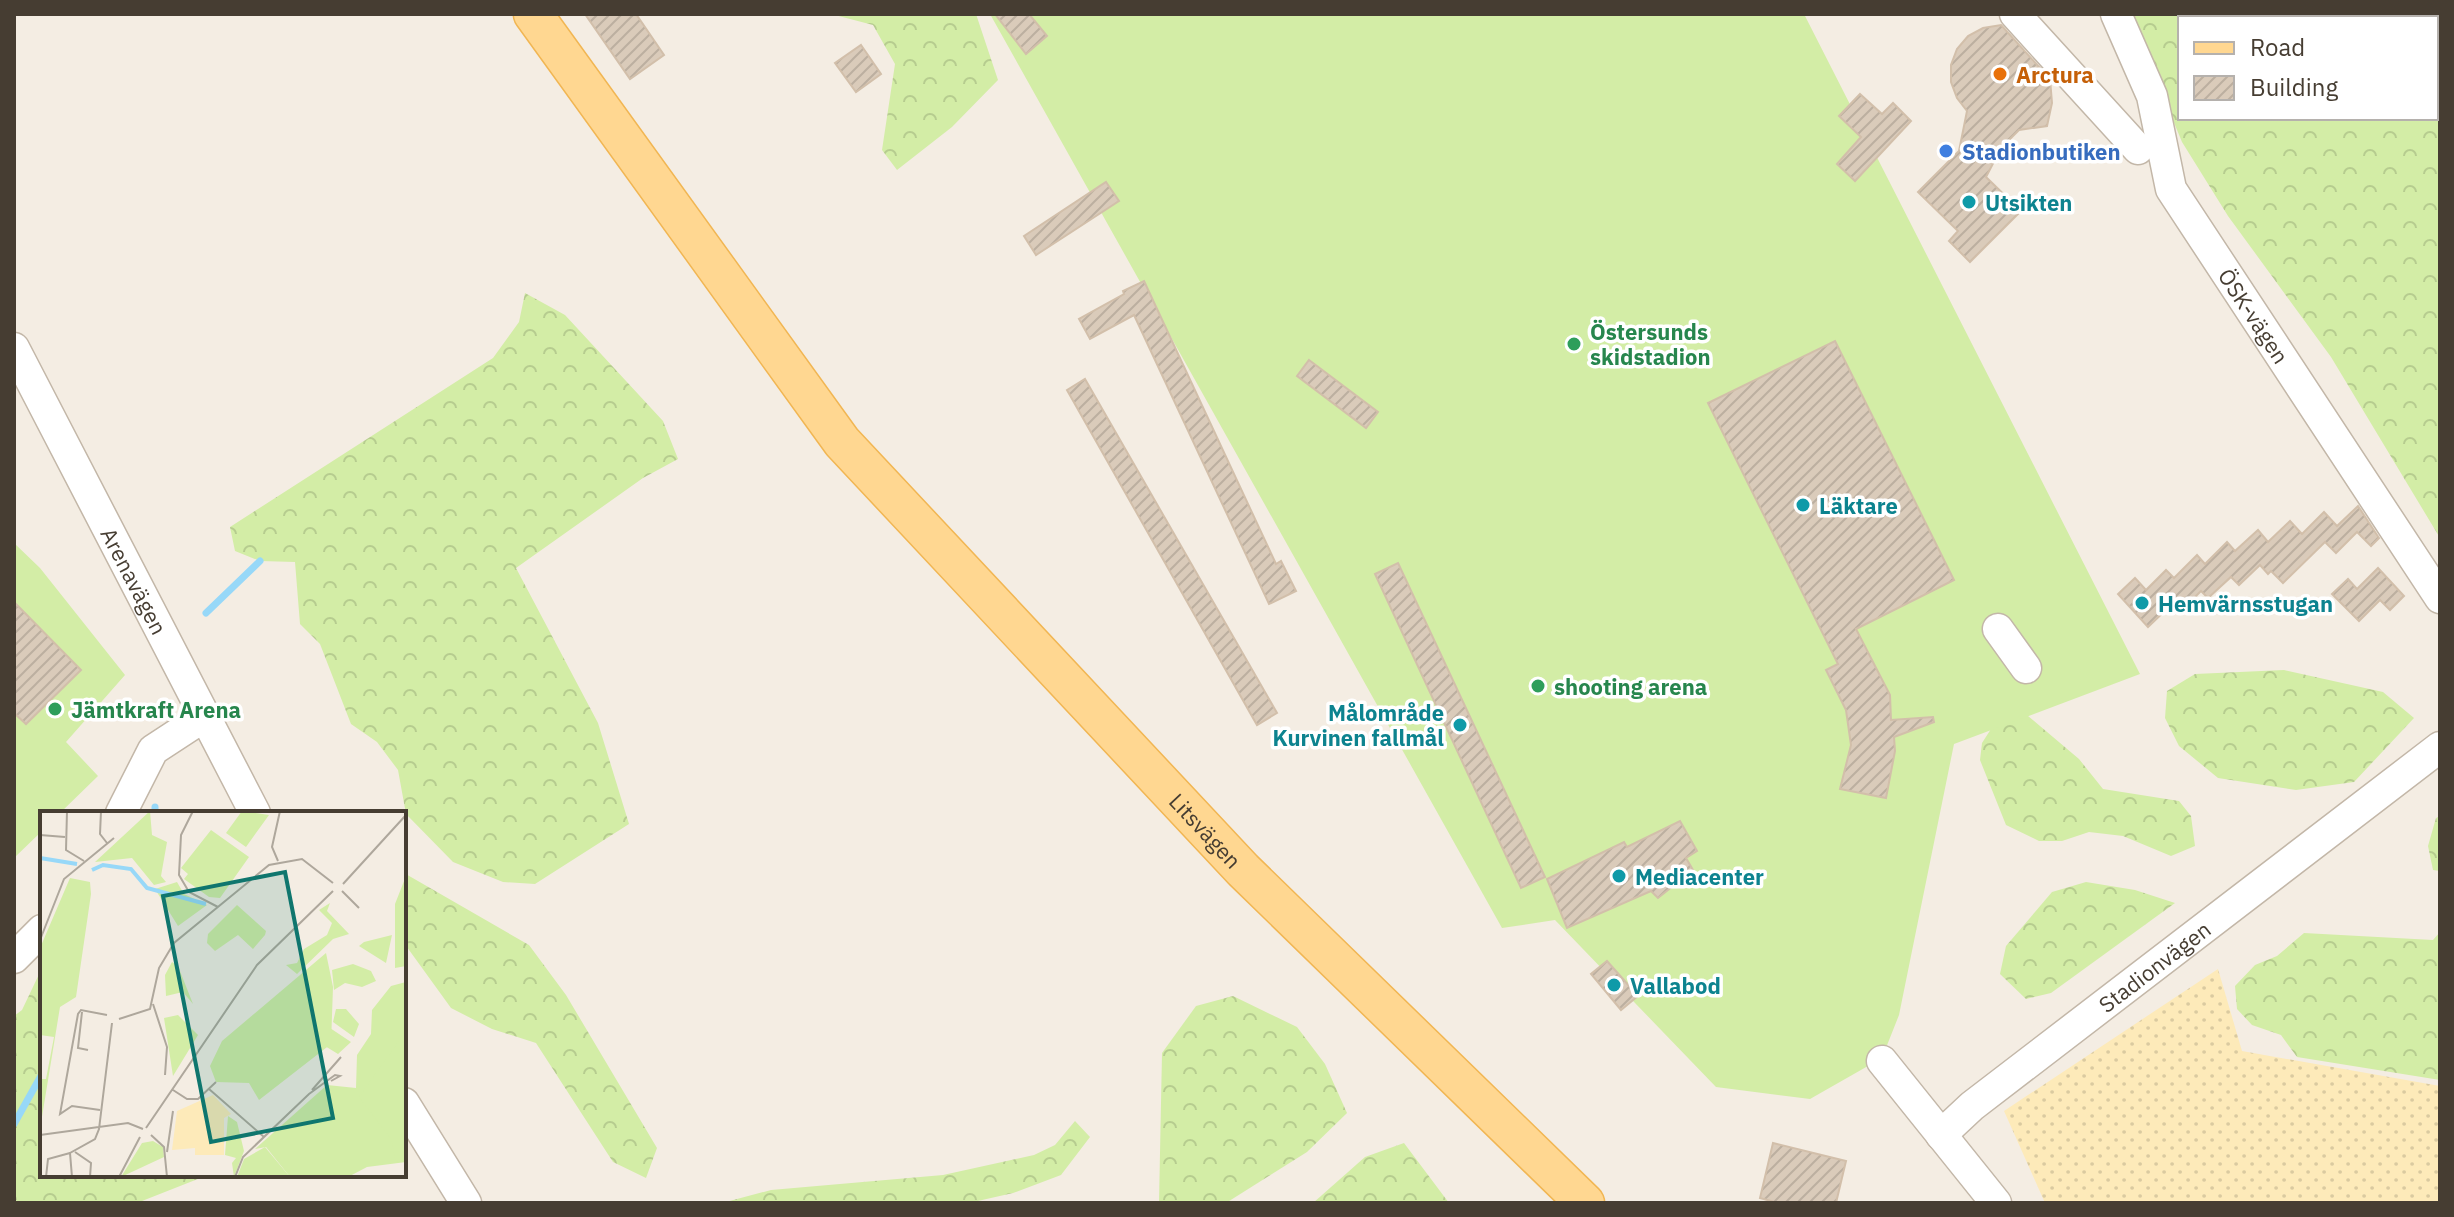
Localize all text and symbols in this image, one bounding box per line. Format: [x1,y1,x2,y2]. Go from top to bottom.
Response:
legend [2178,16,2438,120]
text: Road [2250,31,2305,63]
place label: Arctura [2016,60,2094,89]
marker: Arctura [1991,65,2009,83]
text: Building [2250,71,2338,103]
place label: Stadionbutiken [1962,137,2121,166]
marker: Stadionbutiken [1937,142,1955,160]
place label: Utsikten [1985,188,2072,217]
marker: Utsikten [1960,193,1978,211]
street label: ÖSK-vägen [2212,262,2296,369]
place label: Östersunds skidstadion [1590,317,1711,371]
marker: Östersunds skidstadion [1565,335,1583,353]
place label: Läktare [1819,491,1898,520]
marker: Läktare [1794,496,1812,514]
street label: Arenavägen [95,522,174,639]
place label: Hemvärnsstugan [2158,589,2333,618]
marker: Hemvärnsstugan [2133,594,2151,612]
place label: shooting arena [1554,672,1707,701]
marker: shooting arena [1529,677,1547,695]
place label: Jämtkraft Arena [71,695,241,724]
place label: Målområde Kurvinen fallmål [1273,698,1444,752]
marker: Jämtkraft Arena [46,700,64,718]
marker: Målområde Kurvinen fallmål [1451,716,1469,734]
street label: Litsvägen [1163,786,1248,874]
inset map [40,811,406,1177]
place label: Mediacenter [1635,862,1764,891]
marker: Mediacenter [1610,867,1628,885]
street label: Stadionvägen [2092,914,2216,1018]
place label: Vallabod [1630,971,1721,1000]
marker: Vallabod [1605,976,1623,994]

